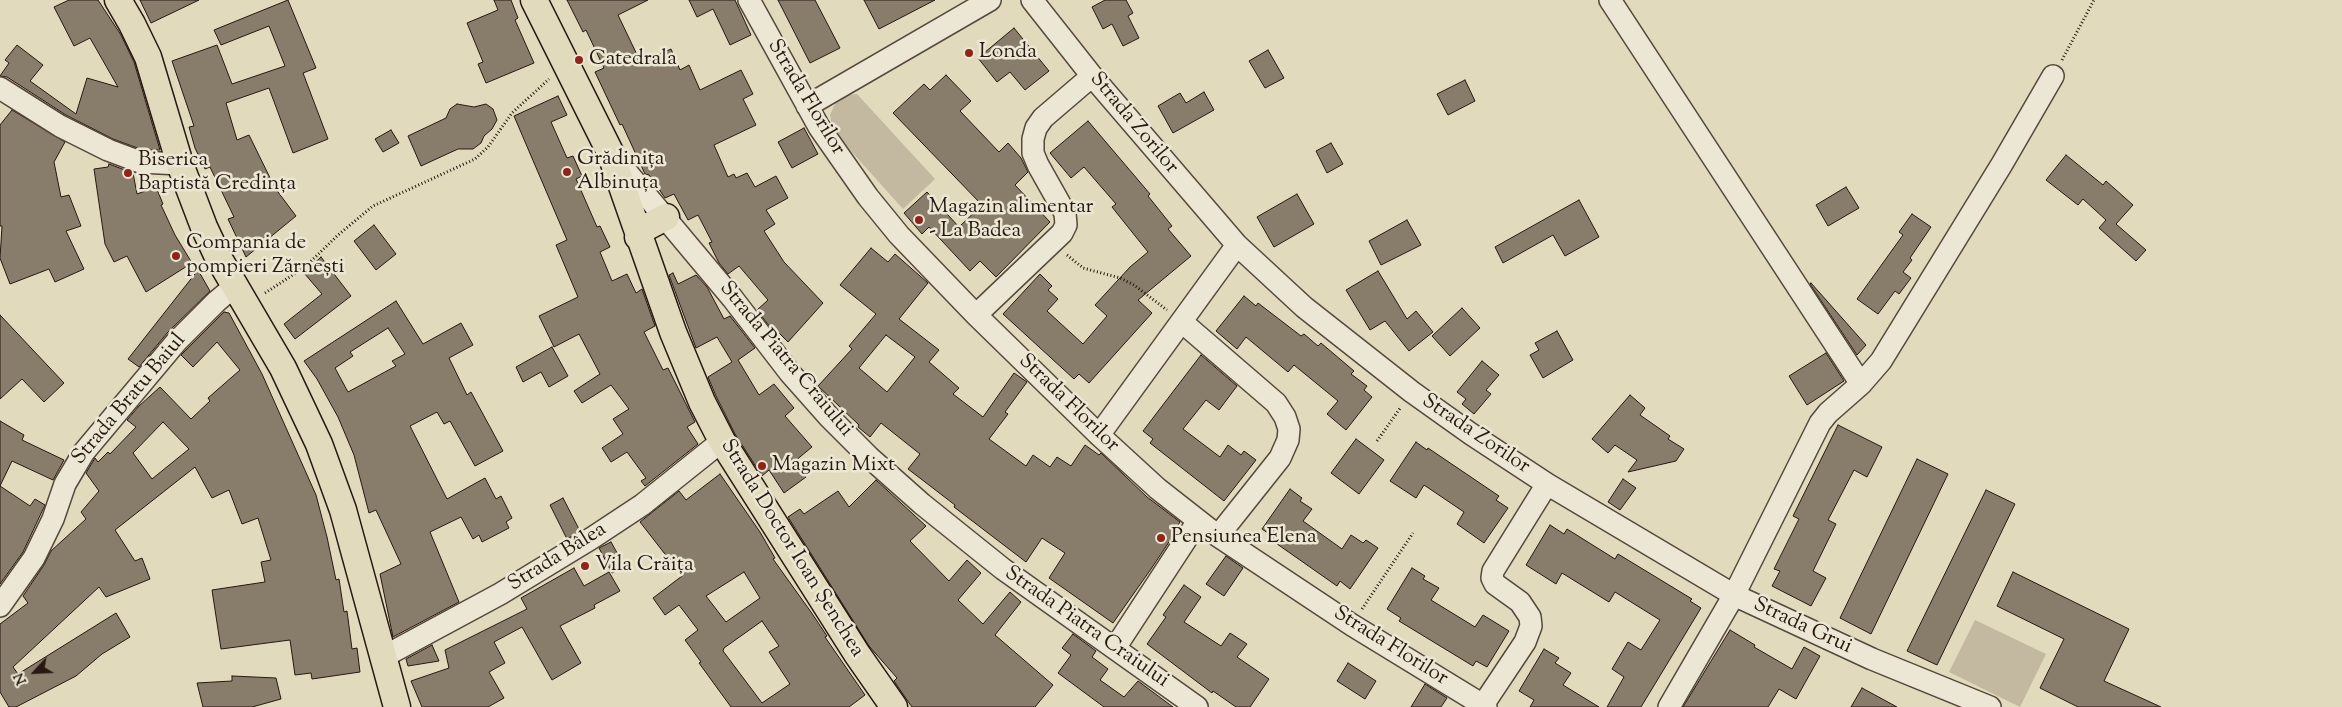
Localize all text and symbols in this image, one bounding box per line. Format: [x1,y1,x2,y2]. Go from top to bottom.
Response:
street label: Strada Florilor [761,36,849,160]
place label: Londa [979,40,1037,66]
place label: Catedrala [589,47,677,73]
marker: Londa [963,47,975,59]
marker: Catedrala [573,54,585,66]
street label: Strada Zorilor [1083,68,1183,180]
place label: Grădinița Albinuța [577,147,664,197]
place label: Biserica Baptistă Credința [138,148,296,198]
marker: Grădinița Albinuța [561,166,573,178]
marker: Biserica Baptistă Credința [122,167,134,179]
place label: Magazin alimentar - La Badea [929,195,1093,245]
marker: Magazin alimentar - La Badea [913,214,925,226]
place label: Compania de pompieri Zărnești [186,231,344,281]
marker: Compania de pompieri Zărnești [170,250,182,262]
street label: Strada Piatra Craiului [713,277,857,443]
street label: Strada Bratu Baiul [68,329,192,471]
street label: Strada Florilor [1012,350,1124,458]
street label: Strada Zorilor [1416,390,1534,480]
street label: Strada Doctor Ioan Șenchea [714,436,868,662]
place label: Magazin Mixt [772,453,895,479]
marker: Magazin Mixt [756,460,768,472]
street label: Strada Bâlea [504,518,612,598]
place label: Pensiunea Elena [1171,525,1317,551]
marker: Pensiunea Elena [1155,532,1167,544]
place label: Vila Crăița [595,553,694,579]
marker: Vila Crăița [579,560,591,572]
street label: Strada Piatra Craiului [999,562,1173,694]
street label: Strada Grui [1749,593,1855,661]
street label: Strada Florilor [1328,602,1452,692]
north arrow [10,647,60,697]
text: N [10,669,33,688]

